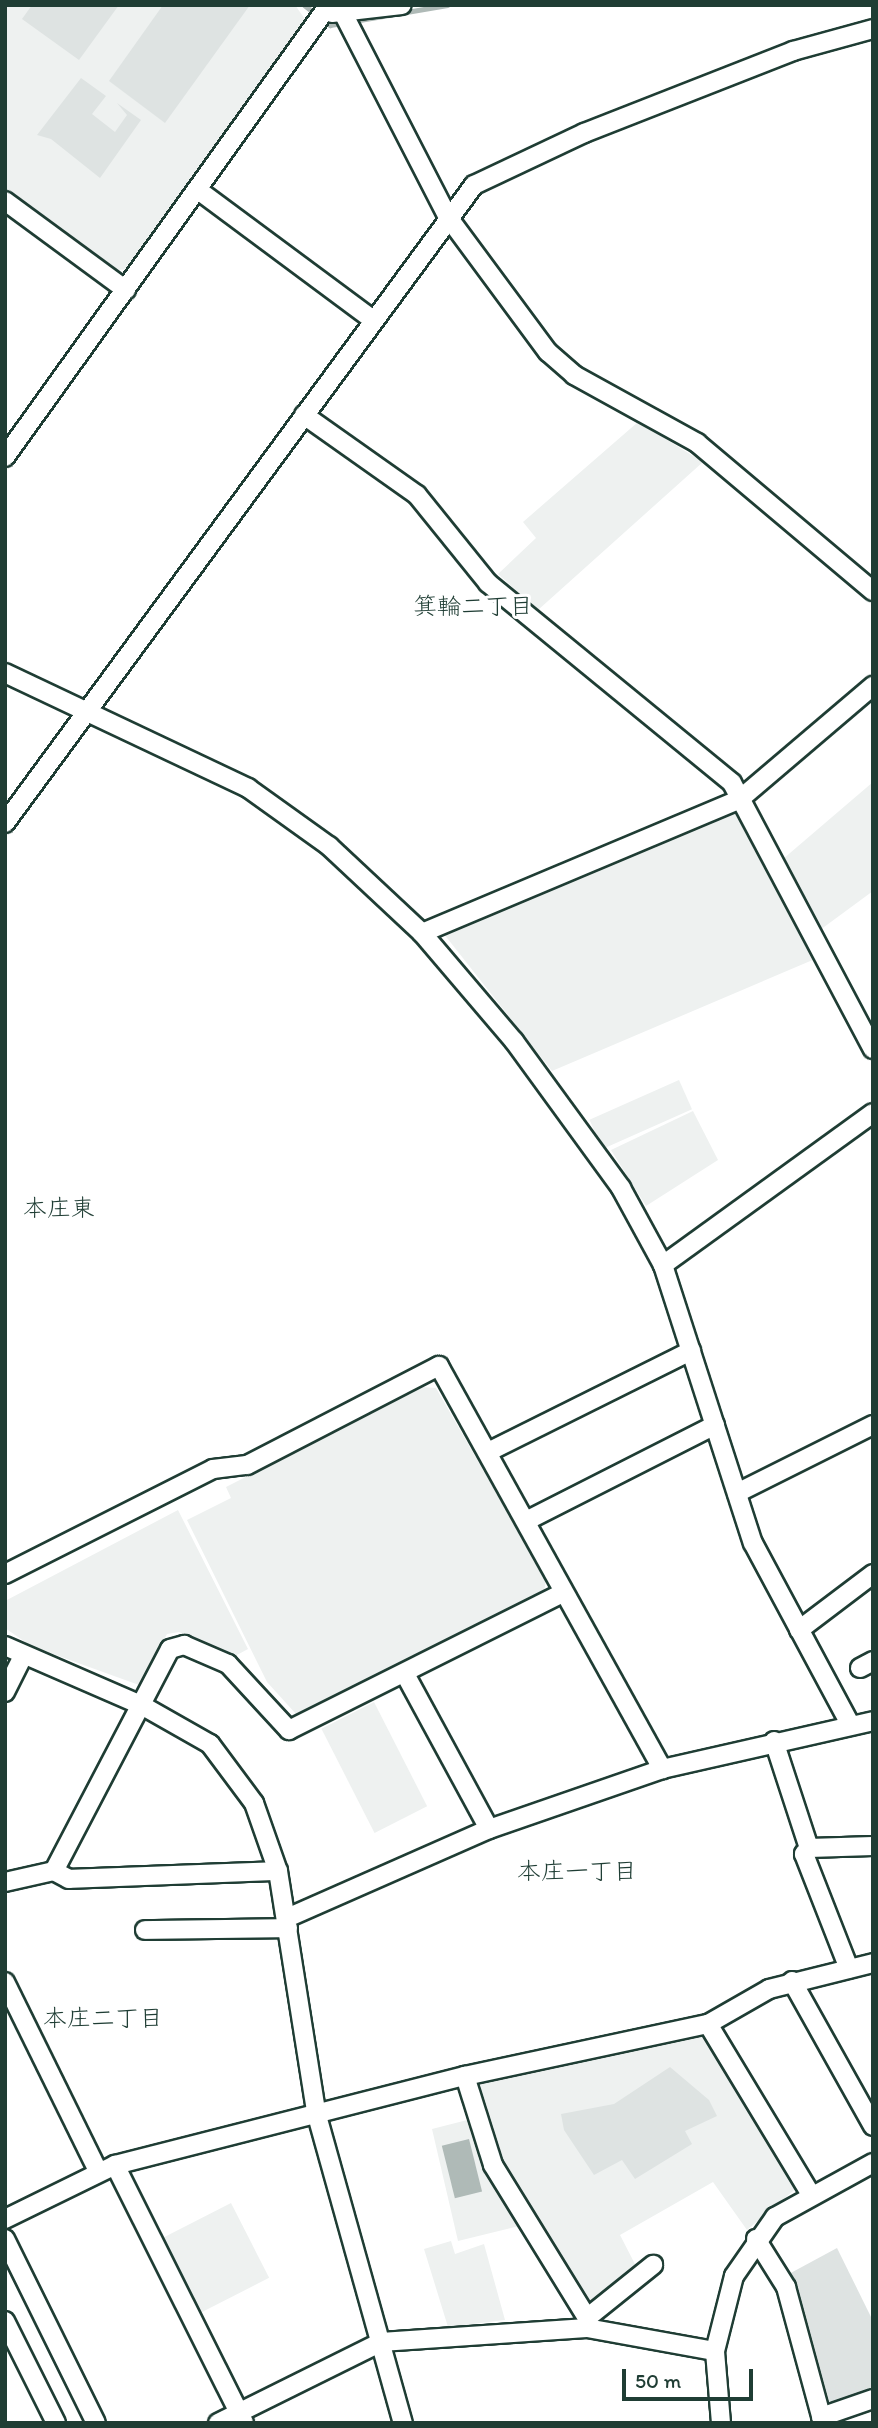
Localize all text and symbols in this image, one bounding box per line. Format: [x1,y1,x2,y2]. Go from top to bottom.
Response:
district label: 箕輪二丁目 [413,592,533,620]
district label: 本庄東 [23,1194,95,1222]
district label: 本庄一丁目 [517,1857,637,1885]
district label: 本庄二丁目 [43,2004,163,2032]
scale bar [626,2354,757,2398]
text: 50 m [635,2368,681,2393]

